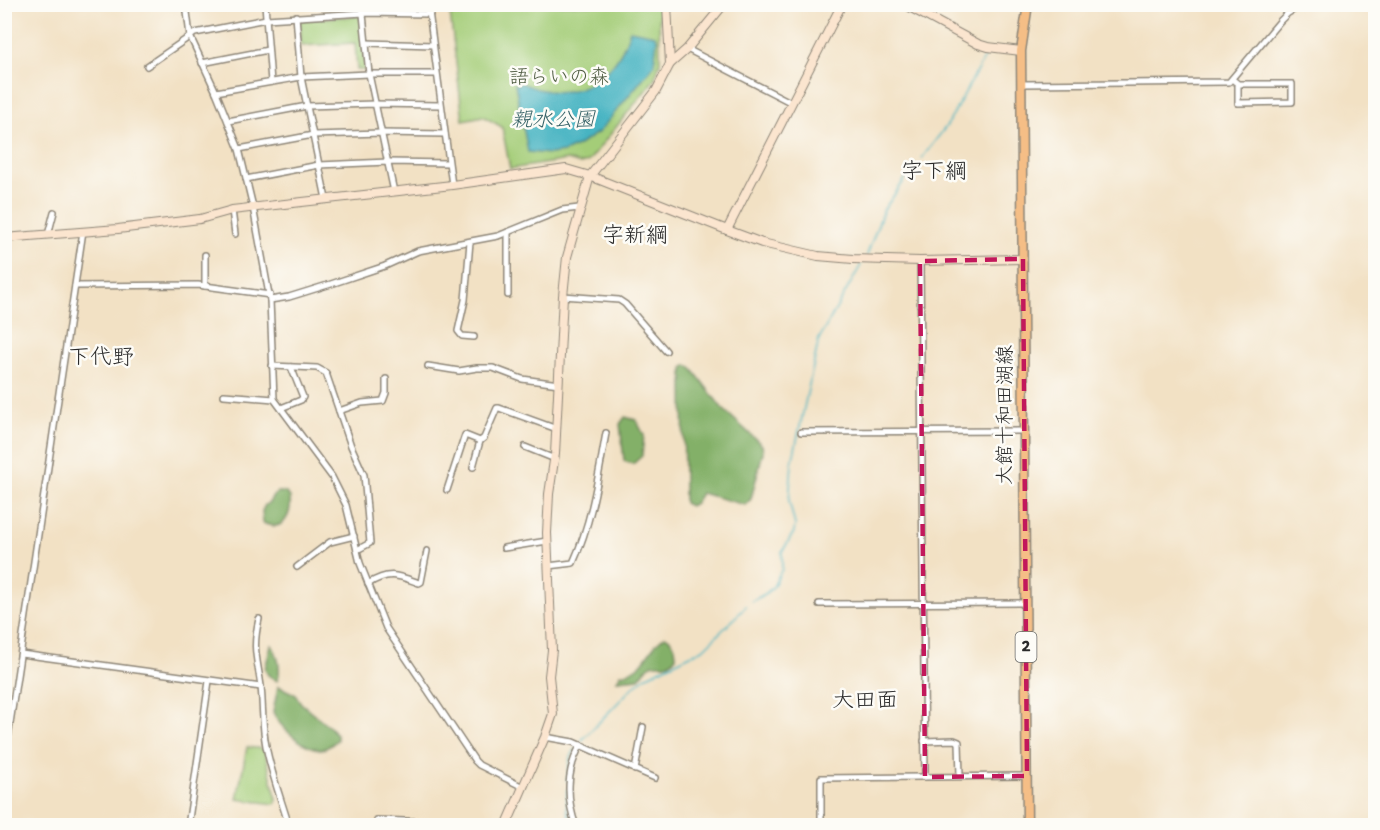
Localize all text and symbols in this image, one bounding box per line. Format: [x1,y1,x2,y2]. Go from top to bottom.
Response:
park label: 語らいの森 [509,66,609,91]
water label: 親水公園 [511,109,596,135]
district label: 字下綱 [901,160,967,187]
district label: 字新綱 [602,224,668,251]
district label: 下代野 [68,345,134,373]
street label: 大館十和田湖線 [995,345,1019,485]
road number: 2 [1016,632,1036,662]
district label: 大田面 [832,689,898,716]

